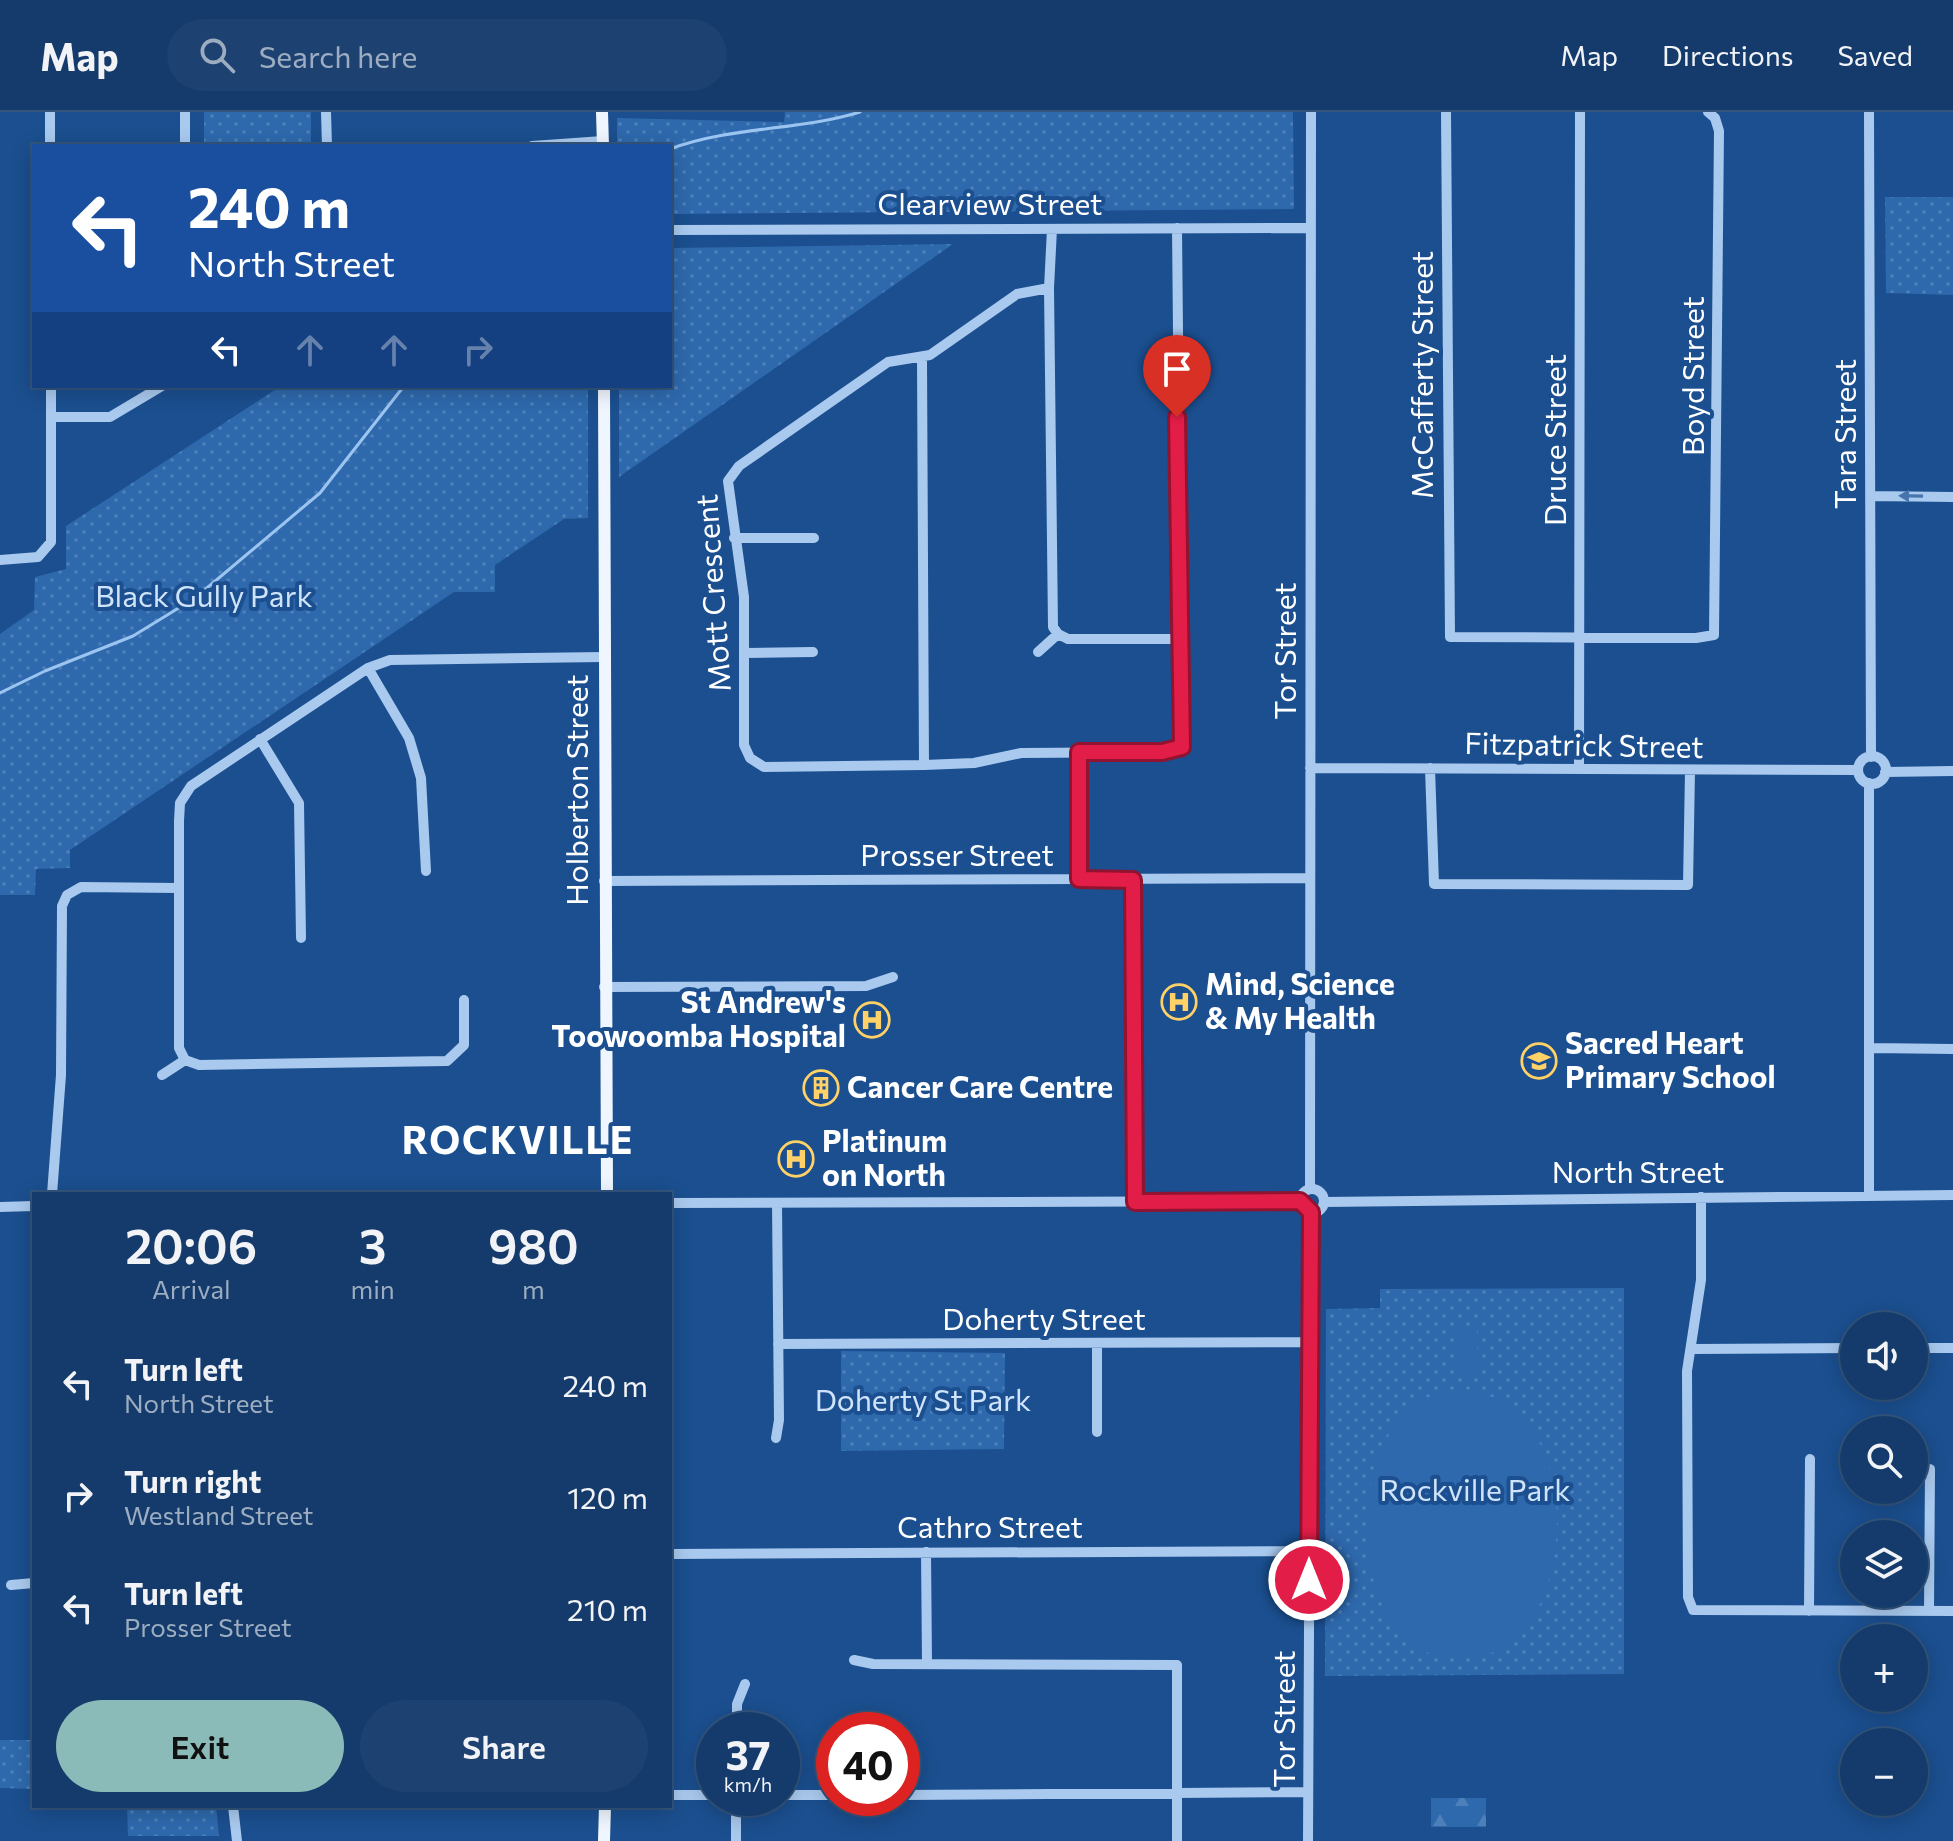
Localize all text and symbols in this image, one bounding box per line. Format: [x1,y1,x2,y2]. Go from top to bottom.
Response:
search box [167,19,727,91]
text: Map [40,32,119,79]
icon: search [195,33,239,77]
text: Search here [259,37,417,74]
text: Map [1560,38,1618,72]
text: Directions [1662,38,1793,72]
text: Saved [1837,38,1913,72]
text: 240 m [188,171,350,240]
icon: left [56,176,160,280]
street label: Clearview Street [878,184,1102,221]
text: North Street [188,240,395,284]
street label: McCafferty Street [1402,251,1439,499]
street label: Boyd Street [1673,296,1710,456]
icon: left [204,328,248,372]
icon: ahead [288,328,332,372]
icon: ahead [372,328,416,372]
icon: right [456,328,500,372]
pin [1143,335,1211,417]
icon: arrive [1155,347,1199,391]
street label: Druce Street [1535,354,1572,526]
street label: Tara Street [1825,359,1862,509]
one-way arrow [1898,490,1923,502]
street label: Mott Crescent [686,493,737,693]
park label: Black Gully Park [95,576,313,613]
street label: Tor Street [1265,582,1302,720]
street label: Holberton Street [557,674,594,906]
street label: Fitzpatrick Street [1464,723,1704,764]
street label: Prosser Street [860,835,1054,872]
place label: Mind, Science & My Health [1205,964,1395,1035]
place label: St Andrew's Toowoomba Hospital [551,982,846,1053]
hospital icon: Mind, Science & My Health [1160,983,1198,1021]
hospital icon: St Andrew's Toowoomba Hospital [853,1001,891,1039]
place label: Sacred Heart Primary School [1565,1023,1776,1094]
school or university icon: Sacred Heart Primary School [1520,1042,1558,1080]
place label: Cancer Care Centre [847,1067,1113,1104]
building icon: Cancer Care Centre [802,1069,840,1107]
district label: ROCKVILLE [402,1115,634,1162]
place label: Platinum on North [822,1121,947,1192]
hospital icon: Platinum on North [777,1140,815,1178]
street label: North Street [1552,1152,1724,1189]
text: 20:06 [125,1215,257,1274]
text: 3 [359,1215,387,1274]
text: 980 [488,1215,579,1274]
text: Arrival [152,1273,231,1304]
text: min [351,1273,395,1304]
text: m [522,1273,545,1304]
street label: Doherty Street [942,1299,1146,1336]
map controls [1840,1312,1928,1816]
button: sound [1840,1312,1928,1400]
text: Turn left [124,1350,243,1387]
icon: left [56,1362,100,1406]
text: 240 m [562,1366,648,1403]
park label: Doherty St Park [815,1380,1031,1417]
text: North Street [124,1387,274,1418]
button: search [1840,1416,1928,1504]
text: Turn right [124,1462,261,1499]
park label: Rockville Park [1380,1470,1570,1507]
icon: right [56,1474,100,1518]
text: 120 m [567,1478,648,1515]
text: Westland Street [124,1499,313,1530]
street label: Cathro Street [897,1507,1083,1544]
button: layers [1840,1520,1928,1608]
position arrow [1267,1538,1351,1622]
text: Turn left [124,1574,243,1611]
icon: left [56,1586,100,1630]
text: 210 m [567,1590,648,1627]
text: Prosser Street [124,1611,292,1642]
button: + [1840,1624,1928,1712]
street label: Tor Street [1264,1650,1301,1788]
button: Exit [56,1700,344,1792]
button: Share [360,1700,648,1792]
speed limit sign: 40 [816,1712,920,1816]
button: − [1840,1728,1928,1816]
text: 37 [726,1729,770,1778]
text: km/h [724,1772,772,1796]

